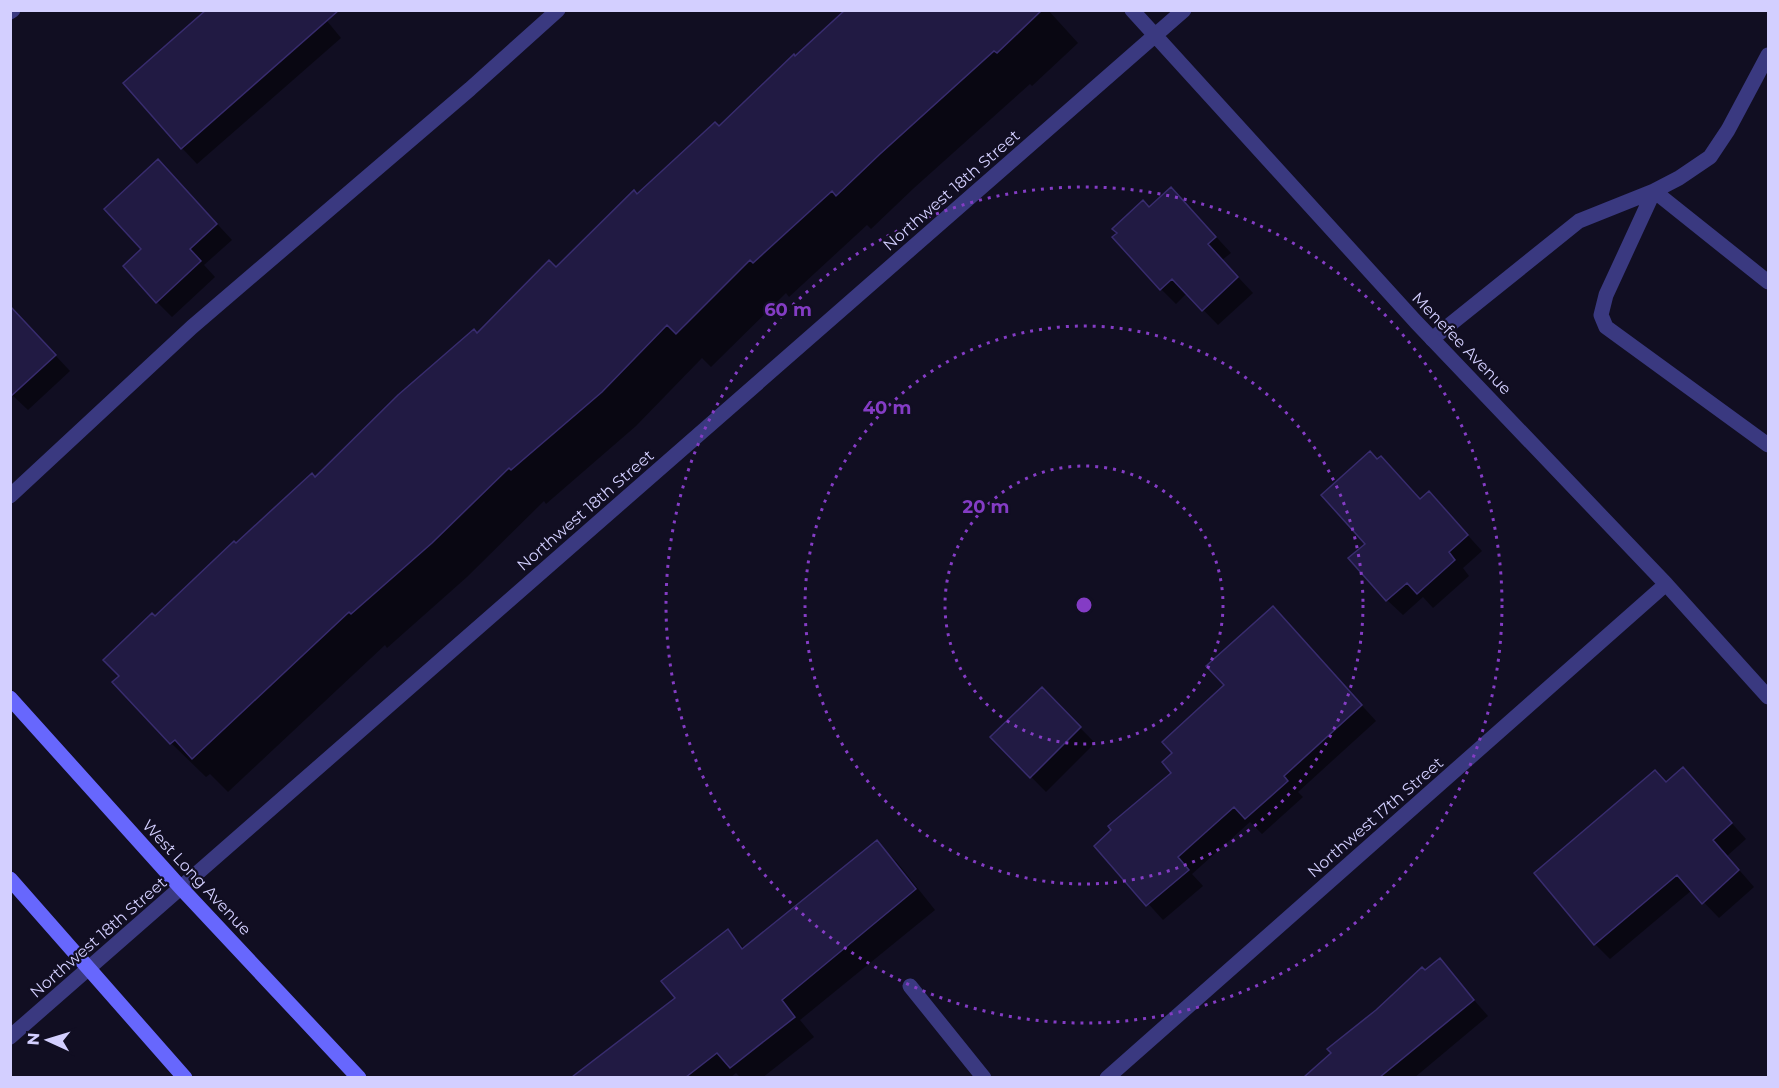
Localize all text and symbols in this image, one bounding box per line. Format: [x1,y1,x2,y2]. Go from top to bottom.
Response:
street label: Northwest 18th Street [879,126,1024,255]
street label: Menefee Avenue [1408,288,1515,398]
text: 60 m [764,299,812,321]
text: 40 m [863,397,911,419]
street label: Northwest 18th Street [513,446,658,575]
text: 20 m [963,496,1009,518]
centre of rings [1074,595,1094,615]
street label: Northwest 17th Street [1304,753,1447,882]
street label: West Long Avenue [138,816,255,939]
street label: Northwest 18th Street [26,873,171,1002]
north arrow [18,1010,78,1070]
text: N [24,1032,43,1046]

